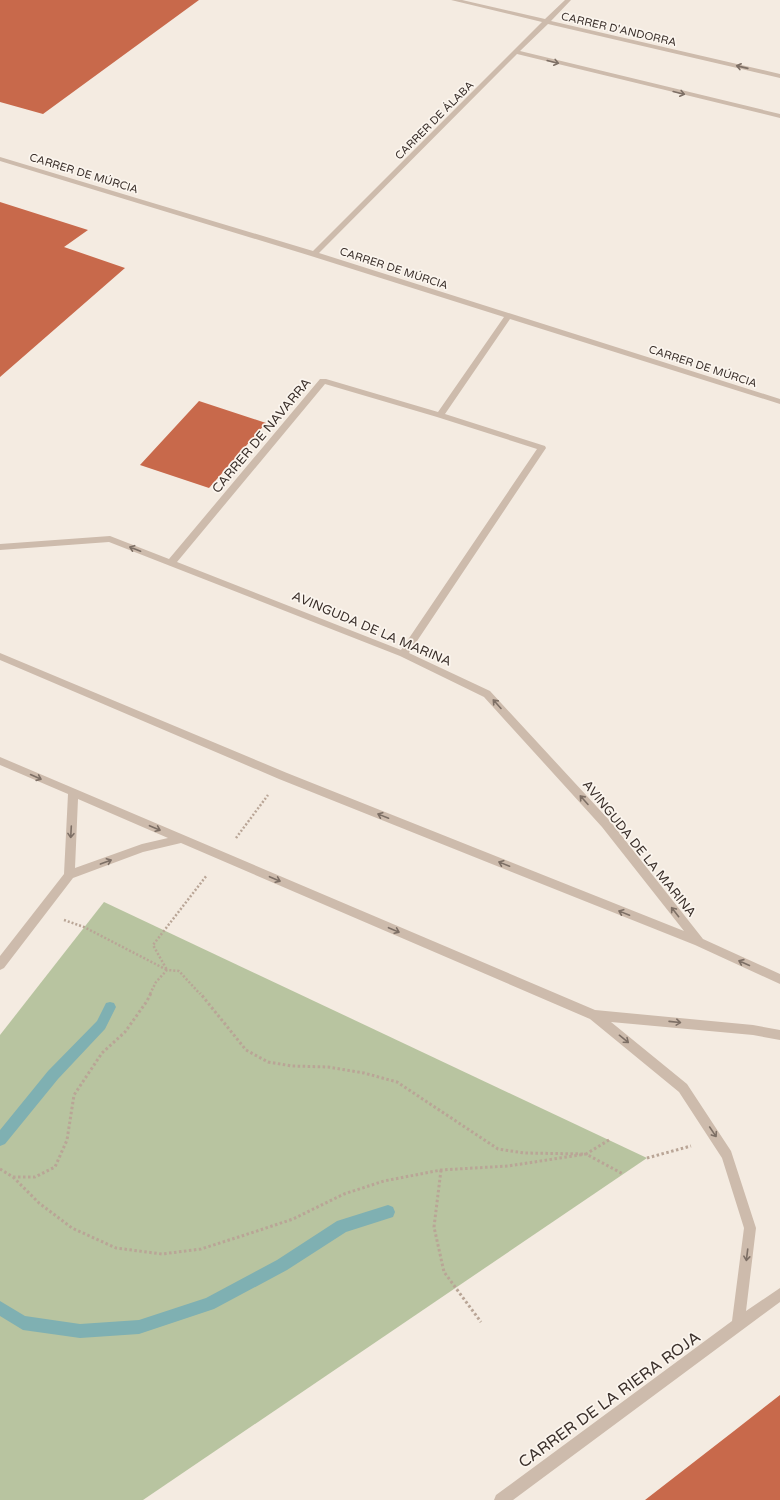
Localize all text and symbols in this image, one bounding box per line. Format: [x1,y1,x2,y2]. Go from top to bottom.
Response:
street label: CARRER D'ANDORRA [560,10,678,49]
one-way arrow [546,58,559,66]
one-way arrow [736,63,749,71]
street label: CARRER DE ÁLABA [392,78,476,162]
one-way arrow [672,90,685,97]
street label: CARRER DE MÚRCIA [28,150,140,196]
street label: CARRER DE MÚRCIA [338,244,450,292]
street label: CARRER DE MÚRCIA [647,342,759,390]
street label: CARRER DE NAVARRA [209,375,315,497]
one-way arrow [130,544,142,552]
street label: AVINGUDA DE LA MARINA [289,588,454,670]
one-way arrow [492,698,501,709]
one-way arrow [29,774,41,781]
street label: AVINGUDA DE LA MARINA [579,777,700,921]
one-way arrow [579,795,589,805]
one-way arrow [378,812,390,819]
one-way arrow [67,825,74,838]
one-way arrow [149,825,161,833]
one-way arrow [99,857,111,865]
one-way arrow [498,860,510,868]
one-way arrow [268,876,280,883]
one-way arrow [670,906,679,917]
one-way arrow [619,908,631,916]
one-way arrow [388,927,400,934]
one-way arrow [739,959,751,966]
one-way arrow [668,1019,681,1026]
one-way arrow [619,1035,630,1044]
one-way arrow [709,1126,717,1137]
one-way arrow [743,1248,750,1261]
street label: CARRER DE LA RIERA ROJA [515,1327,705,1473]

